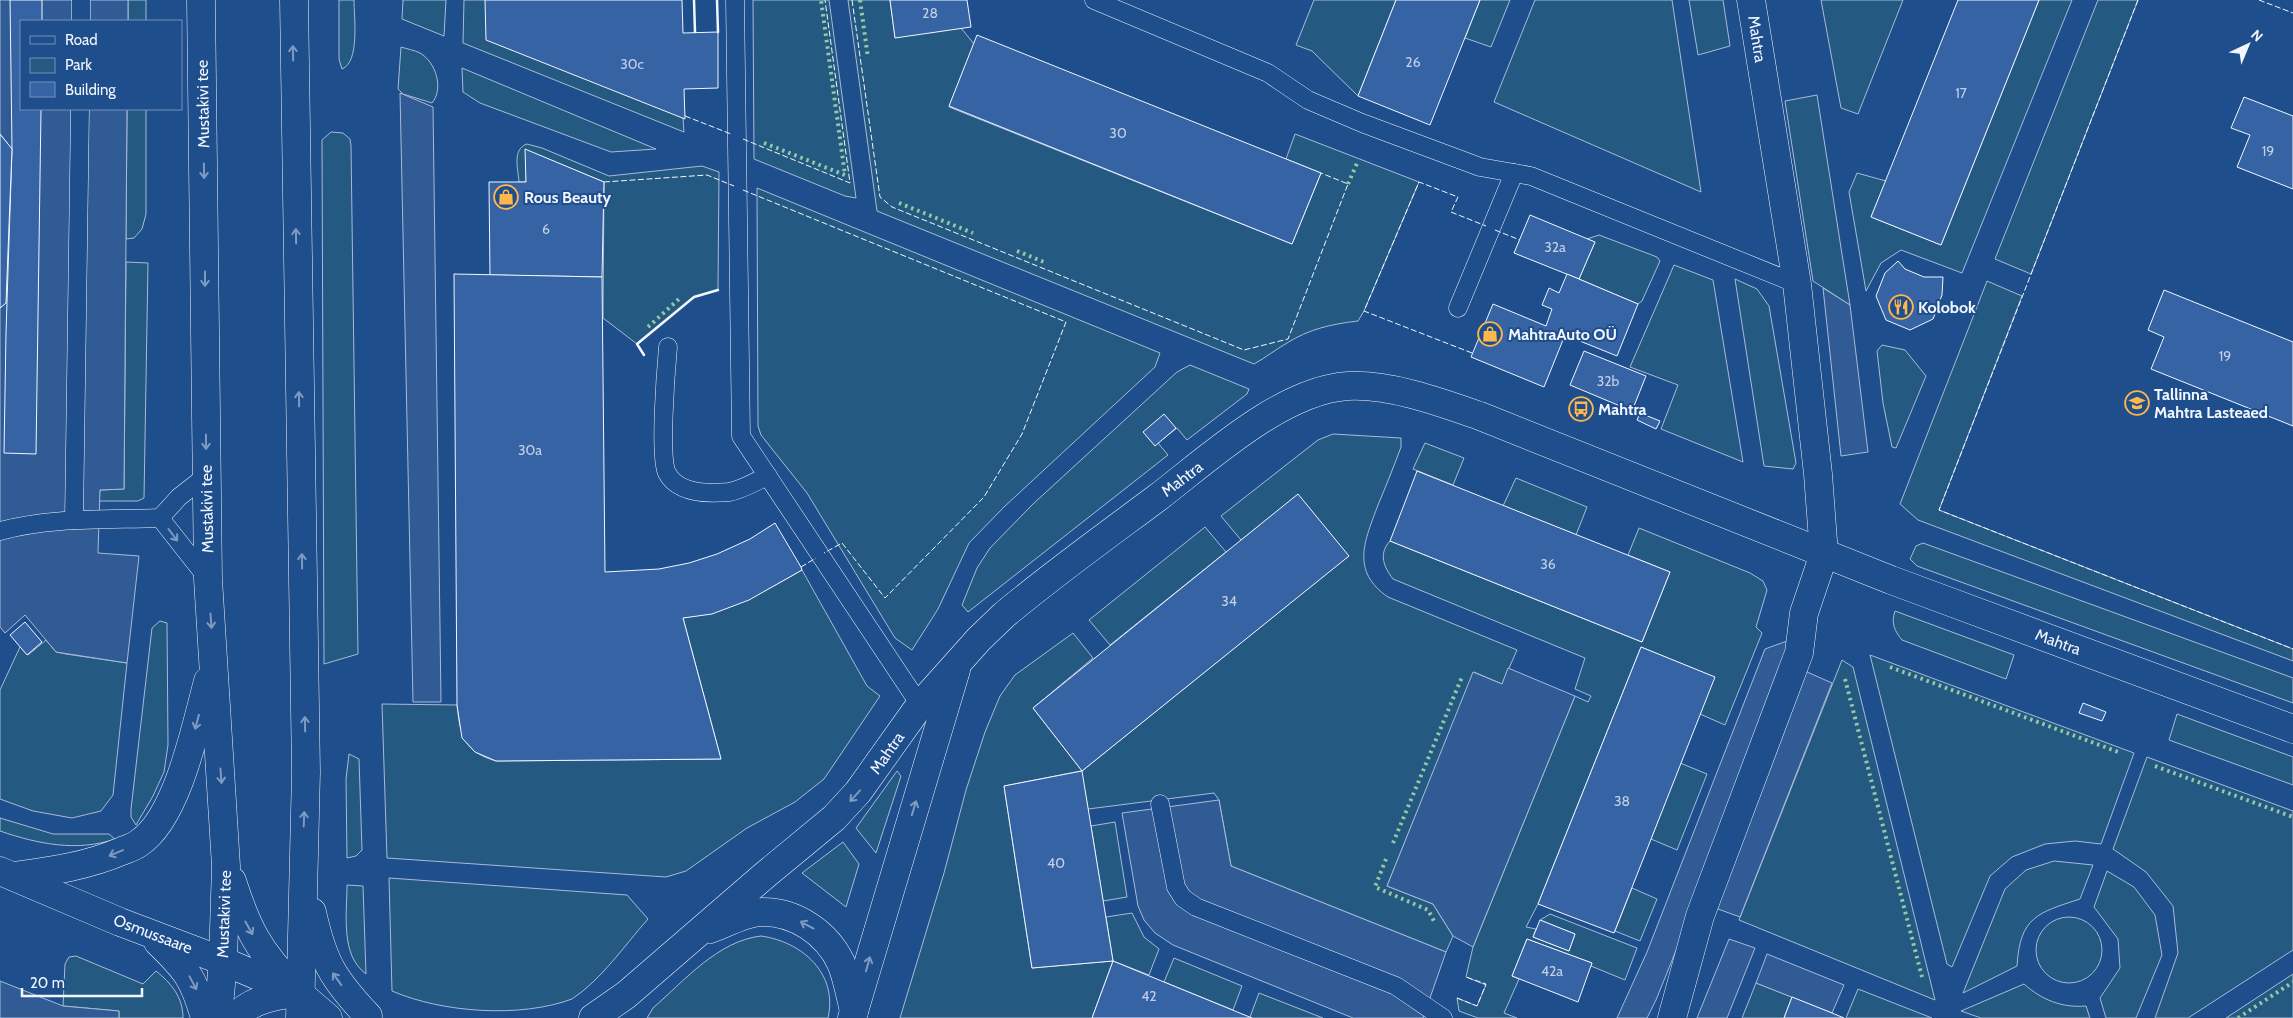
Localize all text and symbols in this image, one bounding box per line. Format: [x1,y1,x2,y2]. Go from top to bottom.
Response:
house number: 28 [922,4,938,22]
street label: Mahtra [1744,14,1770,64]
legend [20,20,182,110]
north arrow [2223,20,2273,70]
text: N [2247,26,2267,46]
text: Road [65,31,98,49]
one-way arrow [288,45,298,61]
house number: 26 [1405,53,1421,71]
house number: 30c [620,55,644,73]
text: Park [65,56,92,74]
street label: Mustakivi tee [193,60,213,148]
text: Building [65,81,116,99]
house number: 17 [1955,84,1967,102]
house number: 30 [1109,124,1127,142]
house number: 19 [2262,142,2274,160]
one-way arrow [199,162,209,179]
shop icon: Rous Beauty [493,184,519,210]
place label: Rous Beauty [524,188,612,207]
house number: 6 [542,220,550,238]
one-way arrow [291,228,301,244]
house number: 32a [1544,238,1566,256]
one-way arrow [200,270,210,287]
restaurant icon: Kolobok [1888,294,1914,320]
place label: Kolobok [1918,298,1976,317]
shop icon: MahtraAuto OÜ [1477,321,1503,347]
place label: MahtraAuto OÜ [1508,325,1617,344]
house number: 19 [2219,347,2231,365]
house number: 32b [1597,372,1620,390]
place label: Tallinna Mahtra Lasteaed [2154,385,2268,422]
school or university icon: Tallinna Mahtra Lasteaed [2124,390,2150,416]
one-way arrow [294,391,304,407]
bus stop icon: Mahtra [1568,396,1594,422]
place label: Mahtra [1598,400,1647,419]
one-way arrow [201,433,211,449]
house number: 30a [518,441,542,459]
street label: Mahtra [1157,457,1207,501]
street label: Mustakivi tee [197,465,217,553]
one-way arrow [168,528,178,542]
one-way arrow [297,553,307,570]
house number: 36 [1540,555,1556,573]
house number: 34 [1221,592,1237,610]
one-way arrow [206,613,216,629]
street label: Mahtra [2033,625,2084,659]
one-way arrow [192,713,201,729]
one-way arrow [300,716,310,732]
street label: Mahtra [866,728,908,778]
one-way arrow [217,768,226,784]
one-way arrow [849,789,861,802]
house number: 38 [1614,792,1630,810]
one-way arrow [910,800,920,816]
one-way arrow [300,812,309,828]
one-way arrow [109,849,124,859]
house number: 40 [1047,854,1065,872]
street label: Mustakivi tee [213,870,235,958]
street label: Osmussaare [111,910,195,958]
one-way arrow [244,920,254,935]
one-way arrow [800,920,815,929]
one-way arrow [863,956,873,972]
house number: 42a [1541,962,1563,980]
scale bar [22,966,142,998]
one-way arrow [332,972,342,986]
text: 20 m [30,974,65,992]
one-way arrow [188,976,198,991]
house number: 42 [1141,987,1157,1005]

